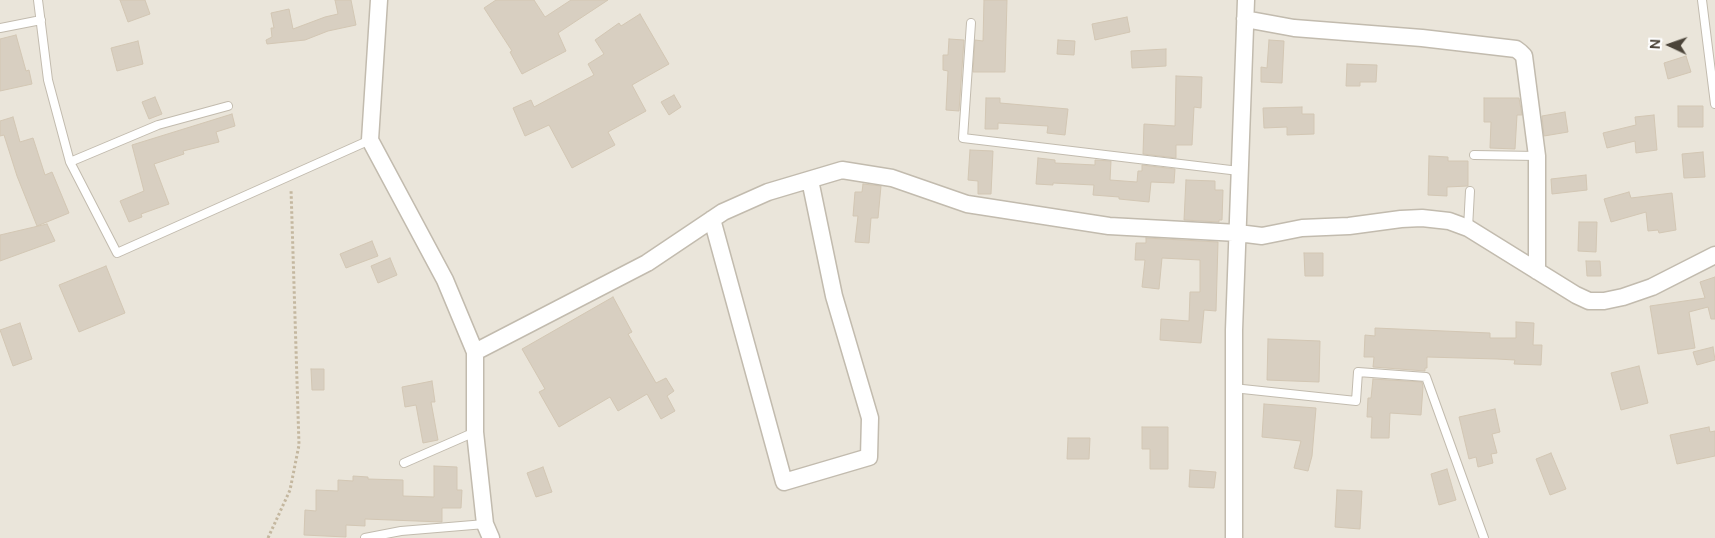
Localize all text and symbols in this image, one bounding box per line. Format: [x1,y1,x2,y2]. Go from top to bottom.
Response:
north arrow [1645,20,1695,70]
text: N [1646,39,1664,50]

